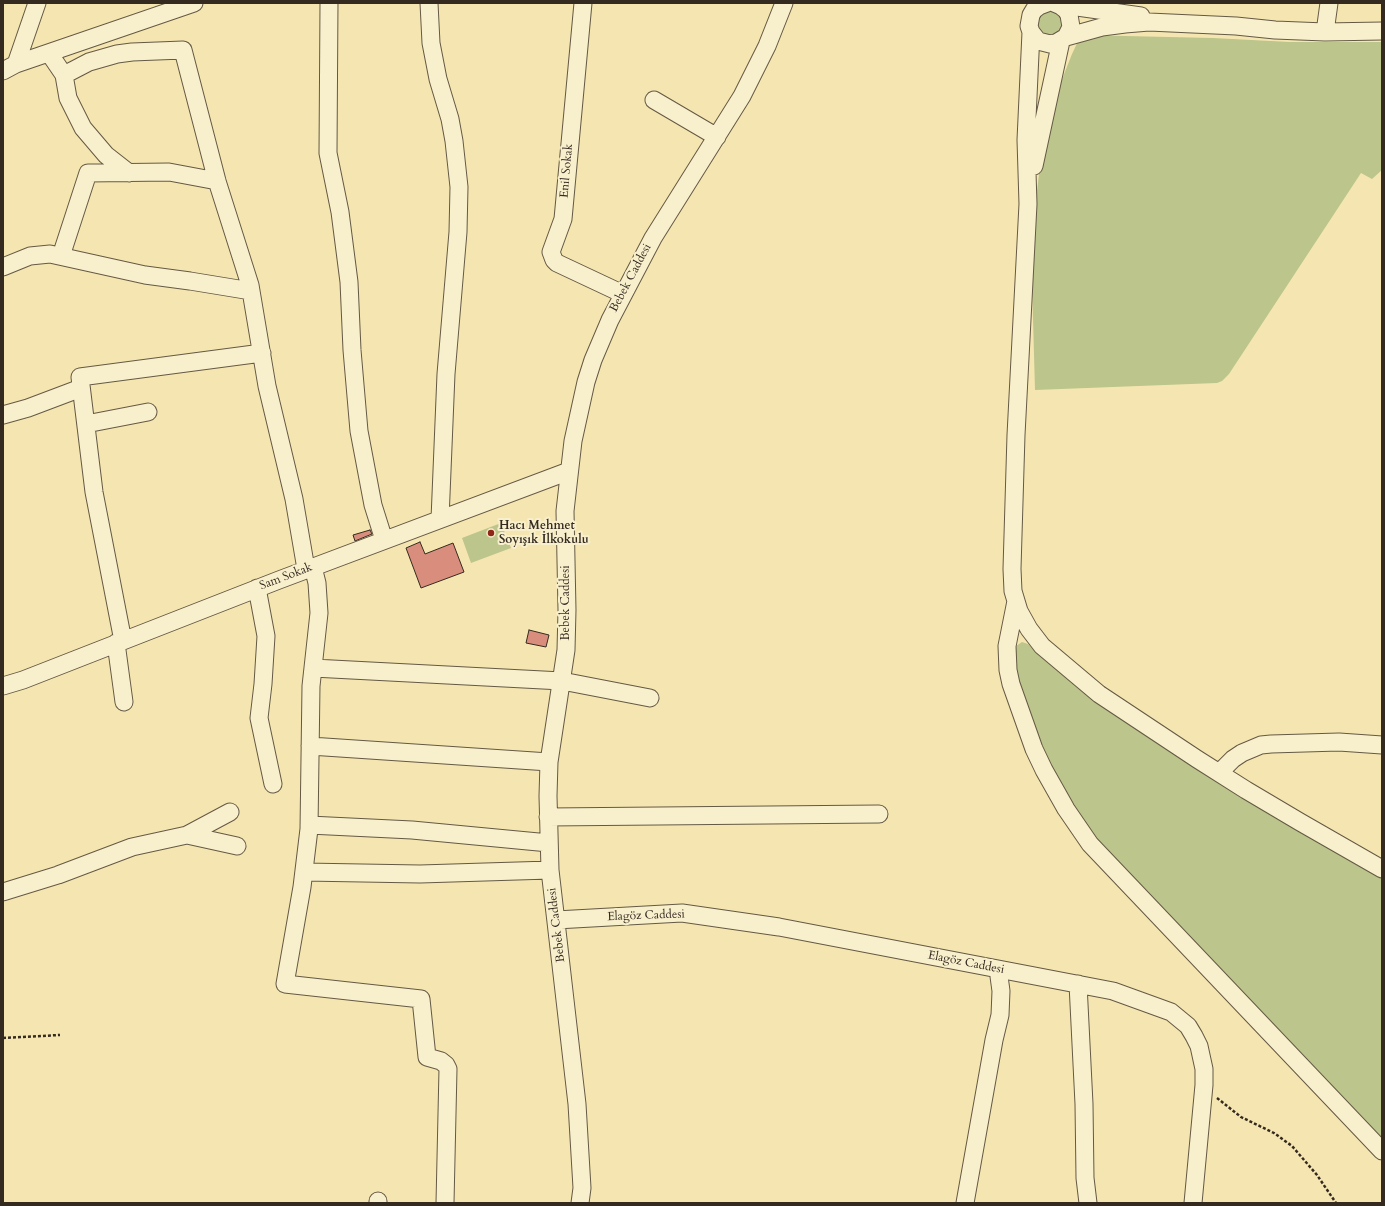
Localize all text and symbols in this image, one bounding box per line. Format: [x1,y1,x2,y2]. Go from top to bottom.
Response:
street label: Enil Sokak [557,143,577,199]
street label: Bebek Caddesi [607,241,655,315]
place label: Hacı Mehmet Soyışık İlkokulu [499,519,589,547]
marker: Hacı Mehmet Soyışık İlkokulu [486,528,496,538]
street label: Sam Sokak [258,560,314,594]
street label: Bebek Caddesi [559,565,573,641]
street label: Bebek Caddesi [545,887,569,963]
street label: Elagöz Caddesi [607,907,685,925]
street label: Elagöz Caddesi [927,949,1005,977]

